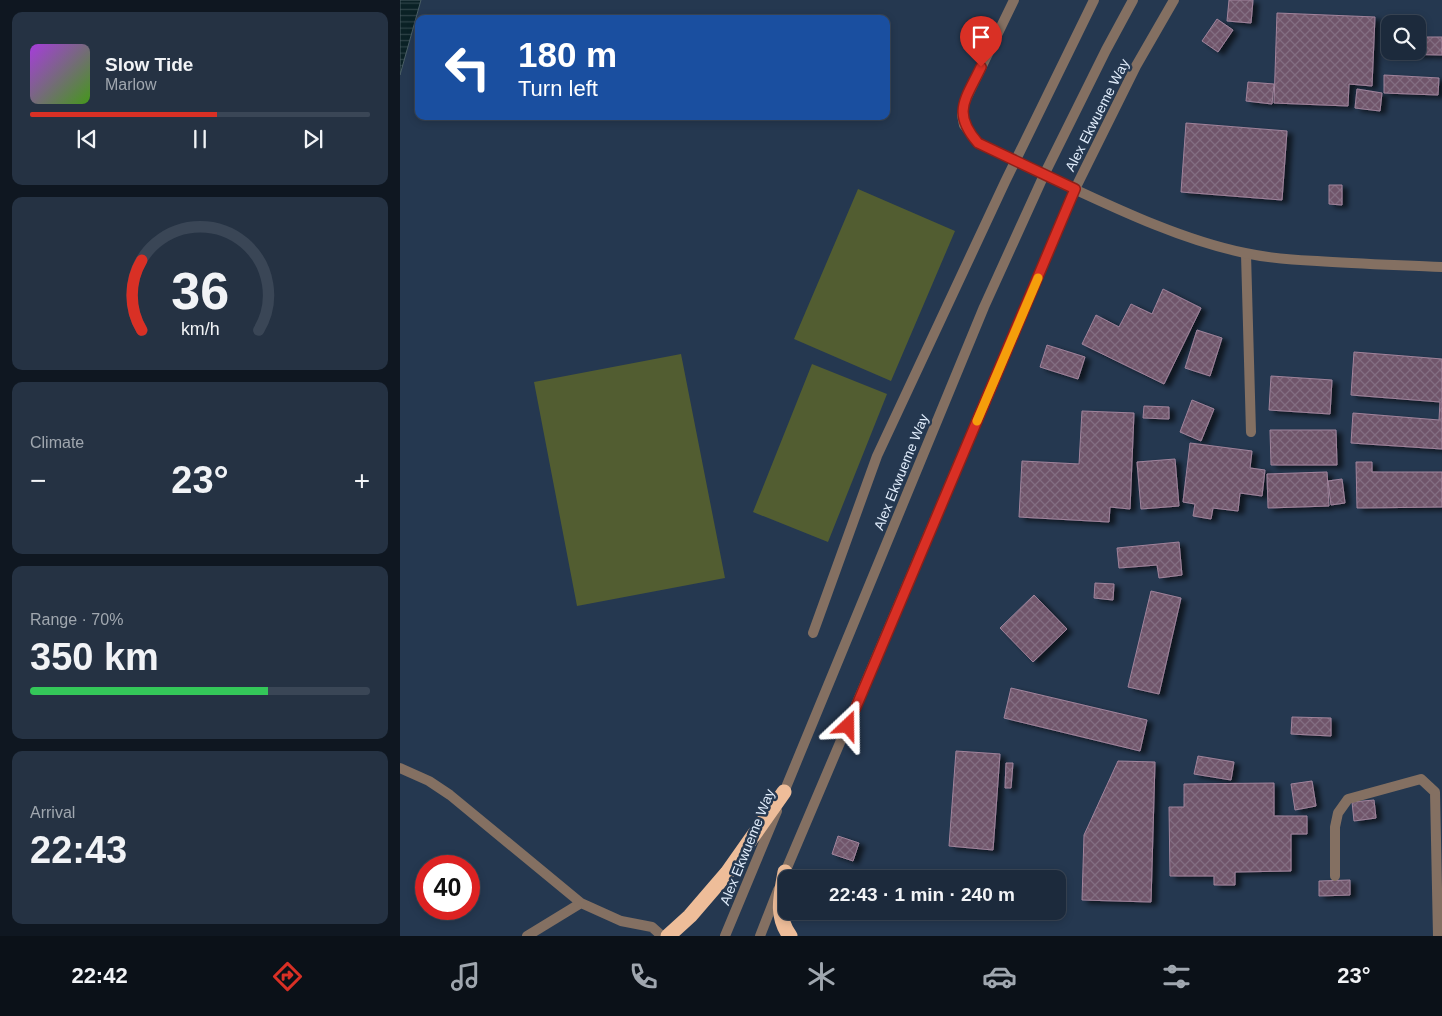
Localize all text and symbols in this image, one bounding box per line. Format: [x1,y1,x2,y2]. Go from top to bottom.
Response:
map controls [1381,15,1426,60]
button: search [1381,15,1426,60]
pin [960,16,1002,67]
icon: arrive [967,23,995,51]
icon: left [435,35,500,100]
text: 180 m [518,35,617,74]
text: Slow Tide [105,54,193,75]
street label: Alex Ekwueme Way [1062,56,1132,174]
text: Marlow [105,76,157,93]
text: Turn left [518,76,598,101]
icon: previous [73,125,101,153]
icon: pause [186,125,214,153]
icon: next [299,125,327,153]
text: 36 [171,262,229,320]
text: km/h [181,319,219,339]
street label: Alex Ekwueme Way [870,412,932,532]
text: Climate [30,434,84,451]
text: 23° [171,459,229,501]
text: − [30,465,46,496]
text: + [354,465,370,496]
text: Range · 70% [30,611,123,628]
text: 350 km [30,636,159,678]
position arrow [821,699,873,751]
street label: Alex Ekwueme Way [716,787,778,907]
text: Arrival [30,804,75,821]
text: 22:43 [30,829,127,871]
speed limit sign: 40 [415,855,480,920]
text: 22:43 · 1 min · 240 m [829,884,1015,905]
icon: directions [270,959,305,994]
icon: music [448,959,483,994]
icon: phone [626,959,661,994]
icon: climate [804,959,839,994]
icon: car [982,959,1017,994]
icon: filters [1159,959,1194,994]
text: 22:42 [71,963,128,988]
text: 23° [1337,963,1371,988]

